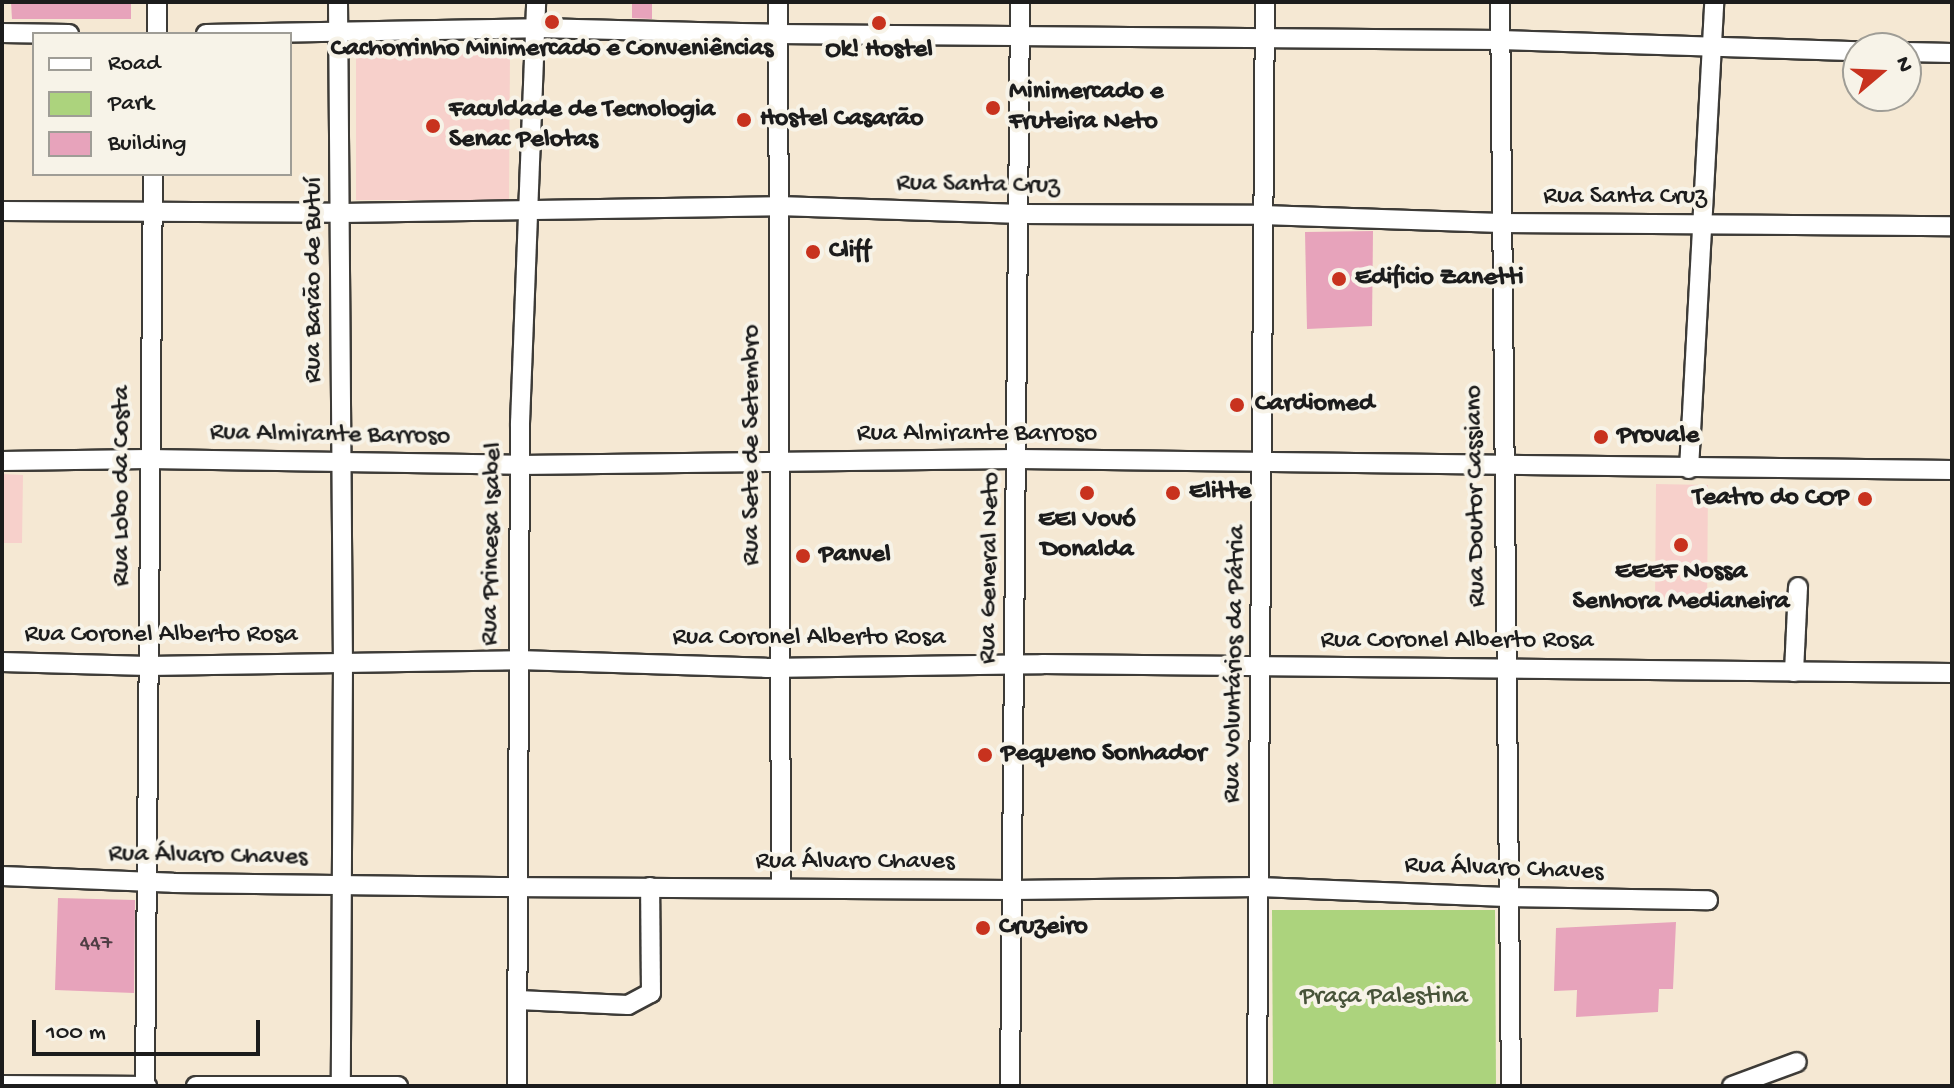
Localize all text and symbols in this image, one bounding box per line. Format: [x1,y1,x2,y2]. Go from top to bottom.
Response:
marker: Cachorrinho Minimercado e Conveniências [543,13,561,31]
marker: Ok! Hostel [870,14,888,32]
legend [32,32,292,176]
north arrow [1842,32,1922,112]
place label: Cachorrinho Minimercado e Conveniências [331,34,773,66]
place label: Ok! Hostel [825,35,933,67]
text: Road [108,50,160,79]
text: N [1888,54,1917,76]
place label: Minimercado e Fruteira Neto [1009,77,1163,138]
text: Park [108,90,154,119]
place label: Faculdade de Tecnologia Senac Pelotas [449,95,715,156]
marker: Minimercado e Fruteira Neto [984,99,1002,117]
place label: Hostel Casarão [760,104,923,136]
marker: Hostel Casarão [735,111,753,129]
marker: Faculdade de Tecnologia Senac Pelotas [424,117,442,135]
text: Building [108,130,186,159]
street label: Rua Santa Cruz [896,169,1060,203]
street label: Rua Barão de Butuí [299,177,331,383]
street label: Rua Santa Cruz [1543,182,1707,214]
place label: Cliff [829,236,870,268]
marker: Cliff [804,243,822,261]
place label: Edificio Zanetti [1355,263,1524,295]
marker: Edificio Zanetti [1330,270,1348,288]
street label: Rua Sete de Setembro [737,324,769,566]
street label: Rua Doutor Cassiano [1459,385,1495,607]
street label: Rua Lobo da Costa [107,386,139,586]
place label: Cardiomed [1255,389,1374,421]
marker: Cardiomed [1226,394,1248,416]
street label: Rua Almirante Barroso [210,418,450,454]
street label: Rua Almirante Barroso [857,419,1097,451]
place label: Provale [1617,421,1699,453]
marker: Provale [1592,428,1610,446]
street label: Rua Princesa Isabel [476,442,510,646]
street label: Rua General Neto [974,472,1008,664]
place label: Elitte [1189,477,1251,509]
place label: Teatro do COP [1693,483,1849,515]
marker: EEI Vovó Donalda [1078,484,1096,502]
marker: Elitte [1164,484,1182,502]
marker: Teatro do COP [1856,490,1874,508]
place label: EEI Vovó Donalda [1038,505,1136,566]
street label: Rua Voluntários da Pátria [1218,525,1254,803]
marker: EEEF Nossa Senhora Medianeira [1672,536,1690,554]
place label: Panvel [819,540,891,572]
marker: Panvel [794,547,812,565]
place label: EEEF Nossa Senhora Medianeira [1573,557,1789,618]
street label: Rua Coronel Alberto Rosa [24,620,298,652]
street label: Rua Coronel Alberto Rosa [672,623,946,655]
street label: Rua Coronel Alberto Rosa [1320,626,1594,658]
place label: Pequeno Sonhador [1001,739,1206,771]
marker: Pequeno Sonhador [976,746,994,764]
street label: Rua Álvaro Chaves [108,840,308,874]
street label: Rua Álvaro Chaves [755,847,955,879]
street label: Rua Álvaro Chaves [1404,851,1604,889]
place label: Cruzeiro [999,912,1088,944]
marker: Cruzeiro [974,919,992,937]
house number: 447 [80,932,112,958]
park label: Praça Palestina [1300,982,1468,1014]
scale bar [36,1004,264,1054]
text: 100 m [46,1019,106,1048]

